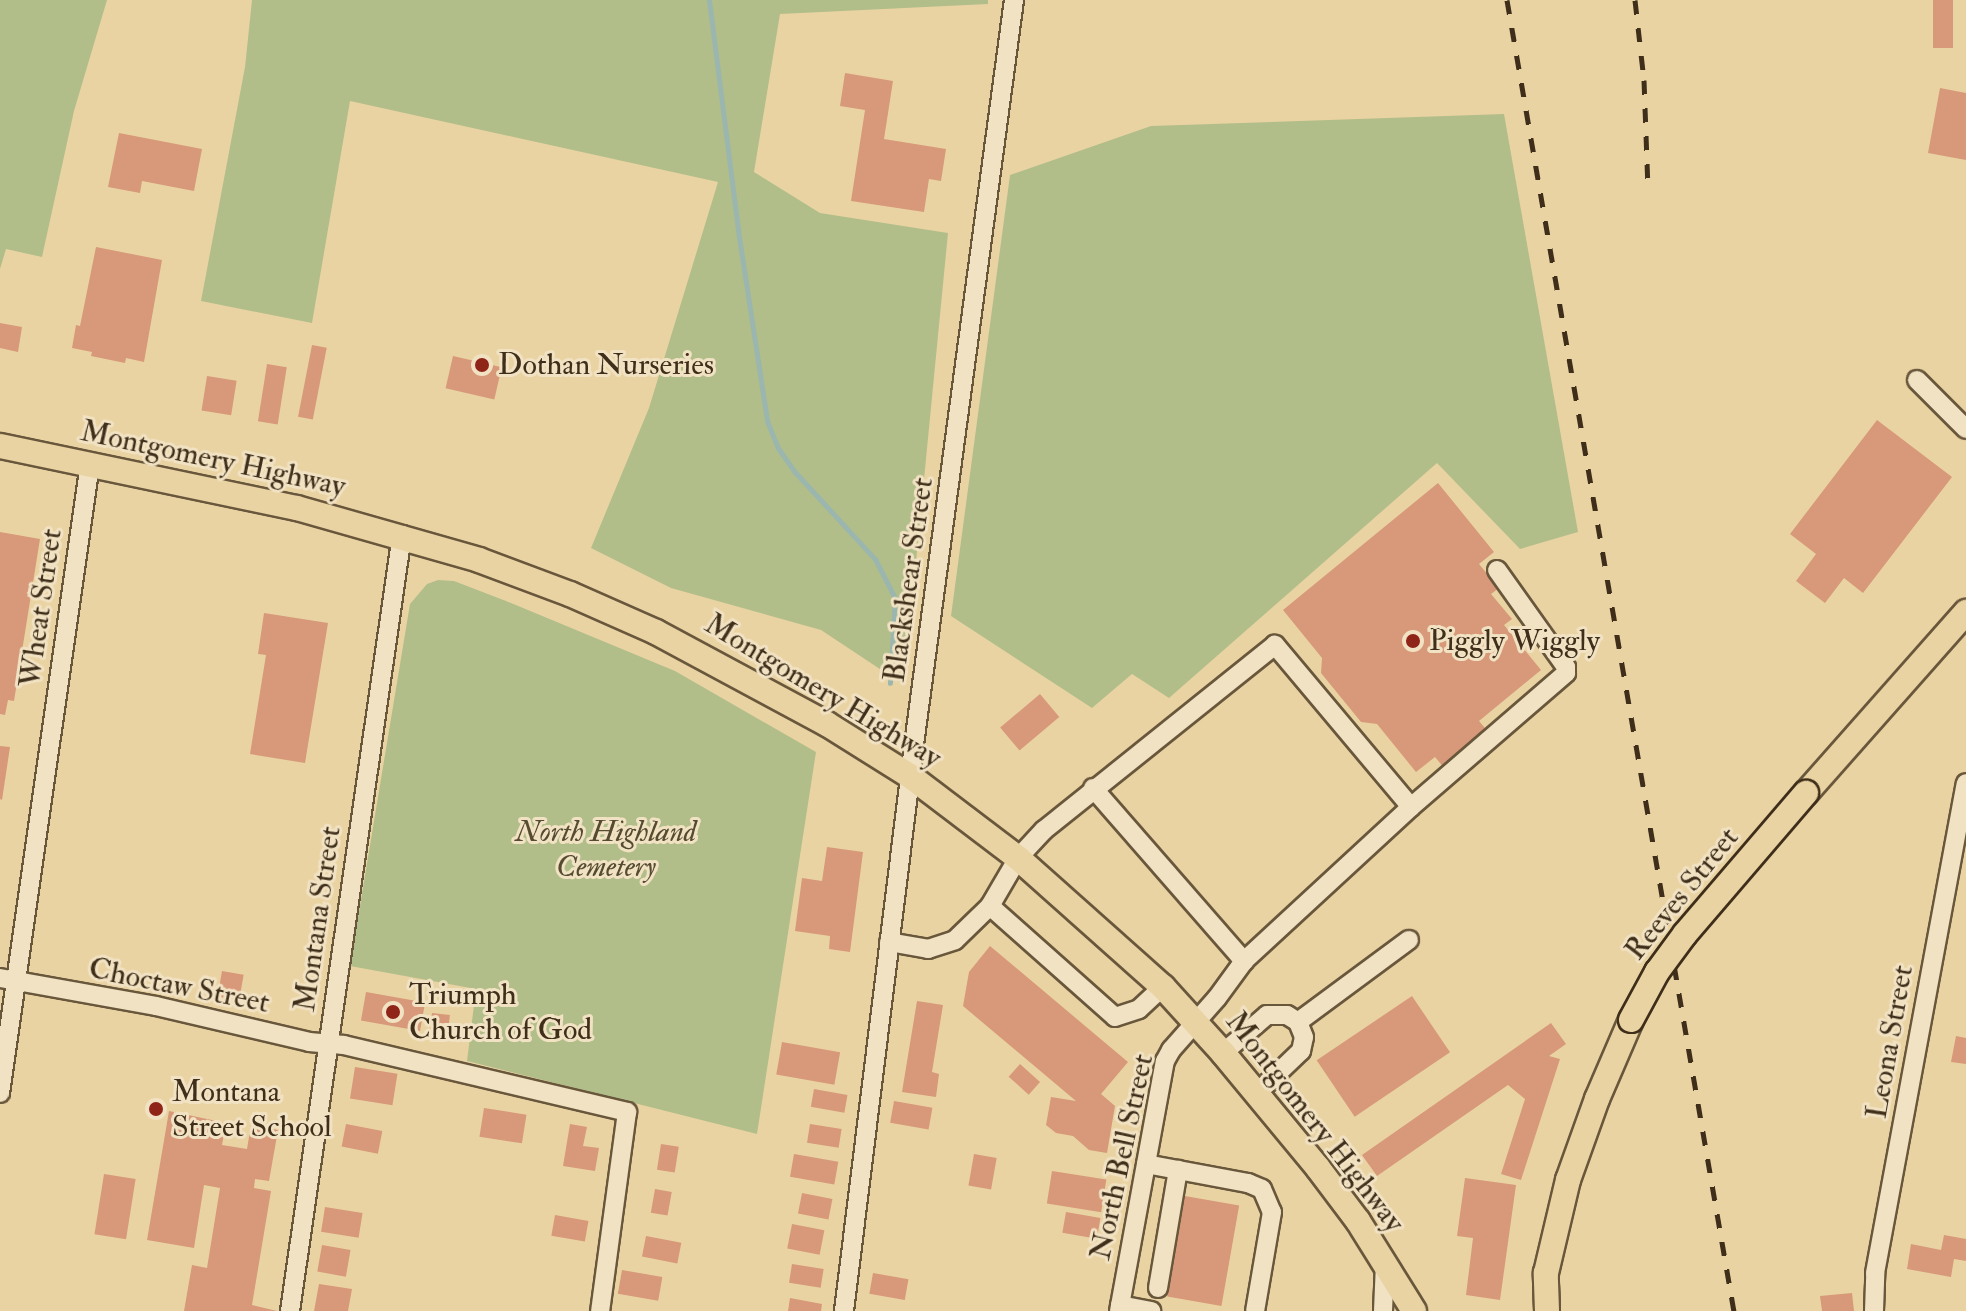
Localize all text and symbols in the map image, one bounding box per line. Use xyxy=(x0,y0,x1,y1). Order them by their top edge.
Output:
place label: Dothan Nurseries xyxy=(498,347,714,383)
marker: Dothan Nurseries xyxy=(473,356,491,374)
street label: Montgomery Highway xyxy=(77,413,349,505)
street label: Blackshear Street xyxy=(877,475,941,685)
street label: Wheat Street xyxy=(12,526,70,690)
street label: Montgomery Highway xyxy=(698,606,948,776)
place label: Piggly Wiggly xyxy=(1429,623,1600,659)
marker: Piggly Wiggly xyxy=(1404,632,1422,650)
park label: North Highland Cemetery xyxy=(516,814,696,884)
street label: Reeves Street xyxy=(1618,820,1746,968)
street label: Montana Street xyxy=(287,824,349,1014)
street label: Choctaw Street xyxy=(86,951,272,1021)
street label: Leona Street xyxy=(1859,962,1921,1122)
place label: Triumph Church of God xyxy=(409,977,592,1048)
marker: Triumph Church of God xyxy=(384,1003,402,1021)
street label: Montgomery Highway xyxy=(1218,1005,1412,1239)
street label: North Bell Street xyxy=(1083,1051,1161,1263)
place label: Montana Street School xyxy=(172,1074,332,1144)
marker: Montana Street School xyxy=(147,1100,165,1118)

